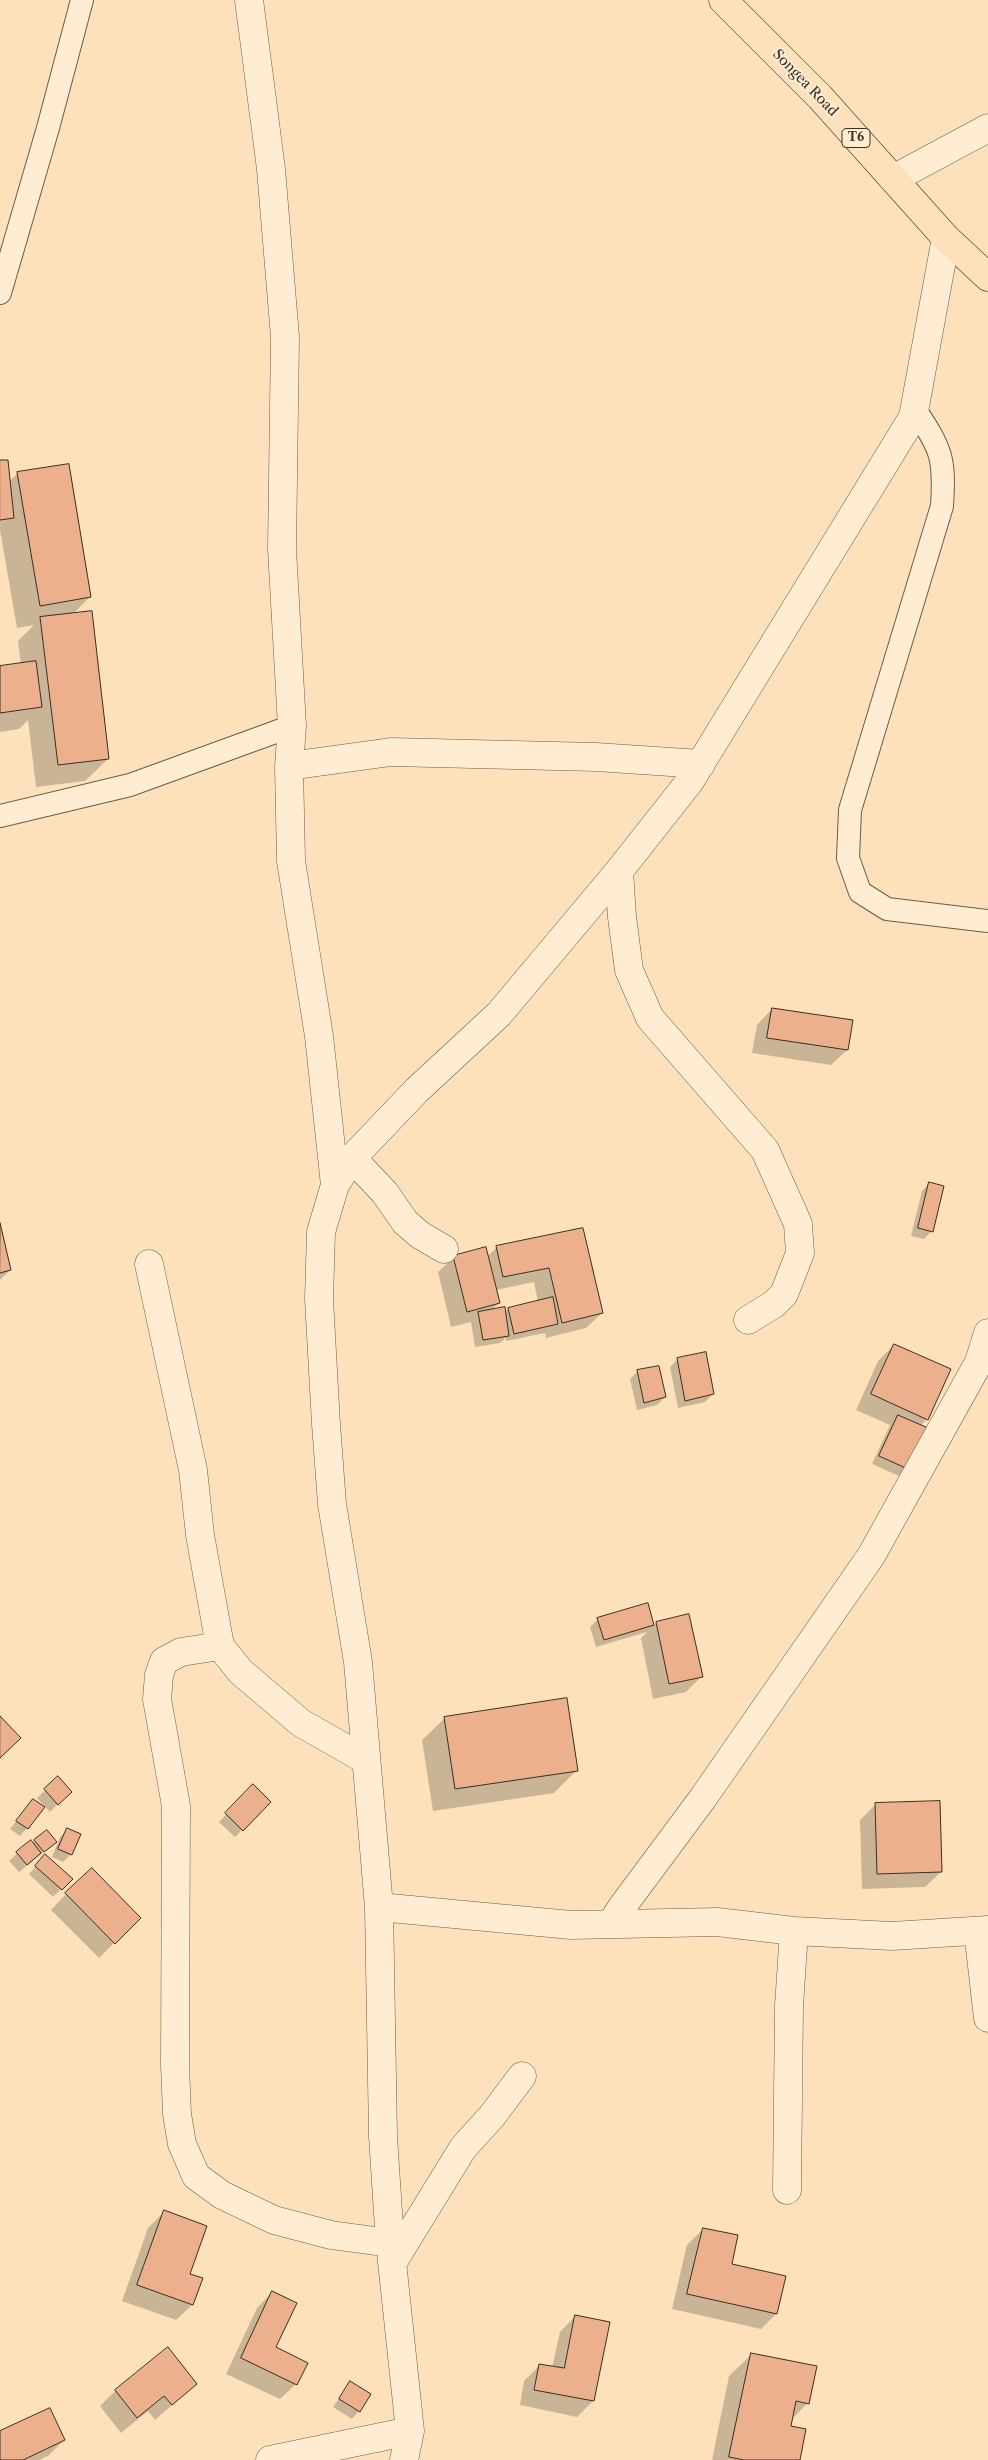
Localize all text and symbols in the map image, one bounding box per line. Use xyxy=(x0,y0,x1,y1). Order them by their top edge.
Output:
street label: Songea Road xyxy=(769,46,841,120)
road number: T6 xyxy=(842,128,870,148)

